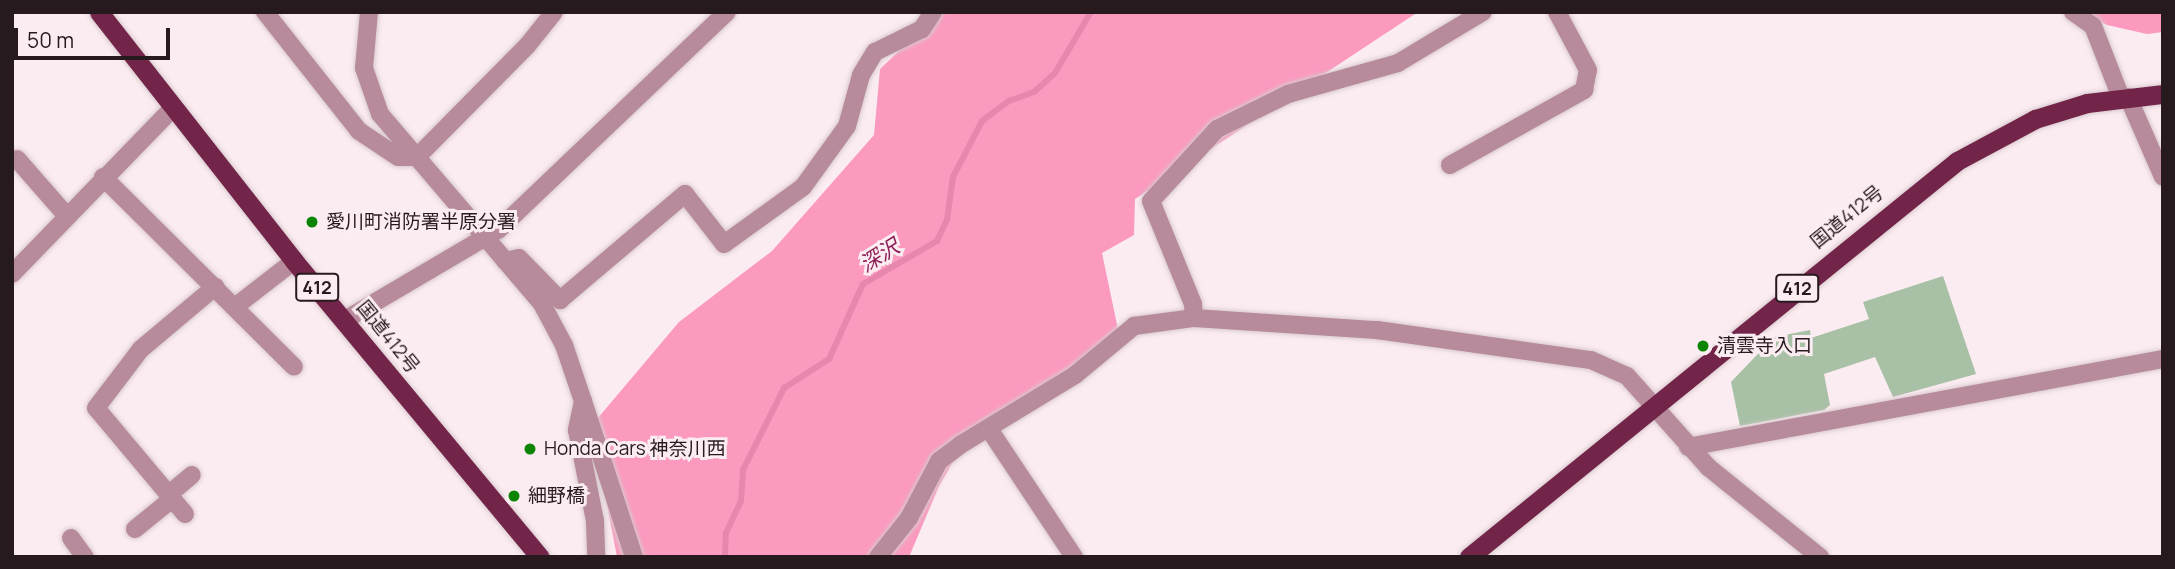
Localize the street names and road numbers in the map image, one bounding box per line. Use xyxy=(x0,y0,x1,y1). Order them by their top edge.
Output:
street label: 国道412号 xyxy=(1806,181,1888,253)
road number: 412 xyxy=(294,272,340,302)
road number: 412 xyxy=(1774,274,1820,302)
street label: 国道412号 xyxy=(352,296,424,378)

